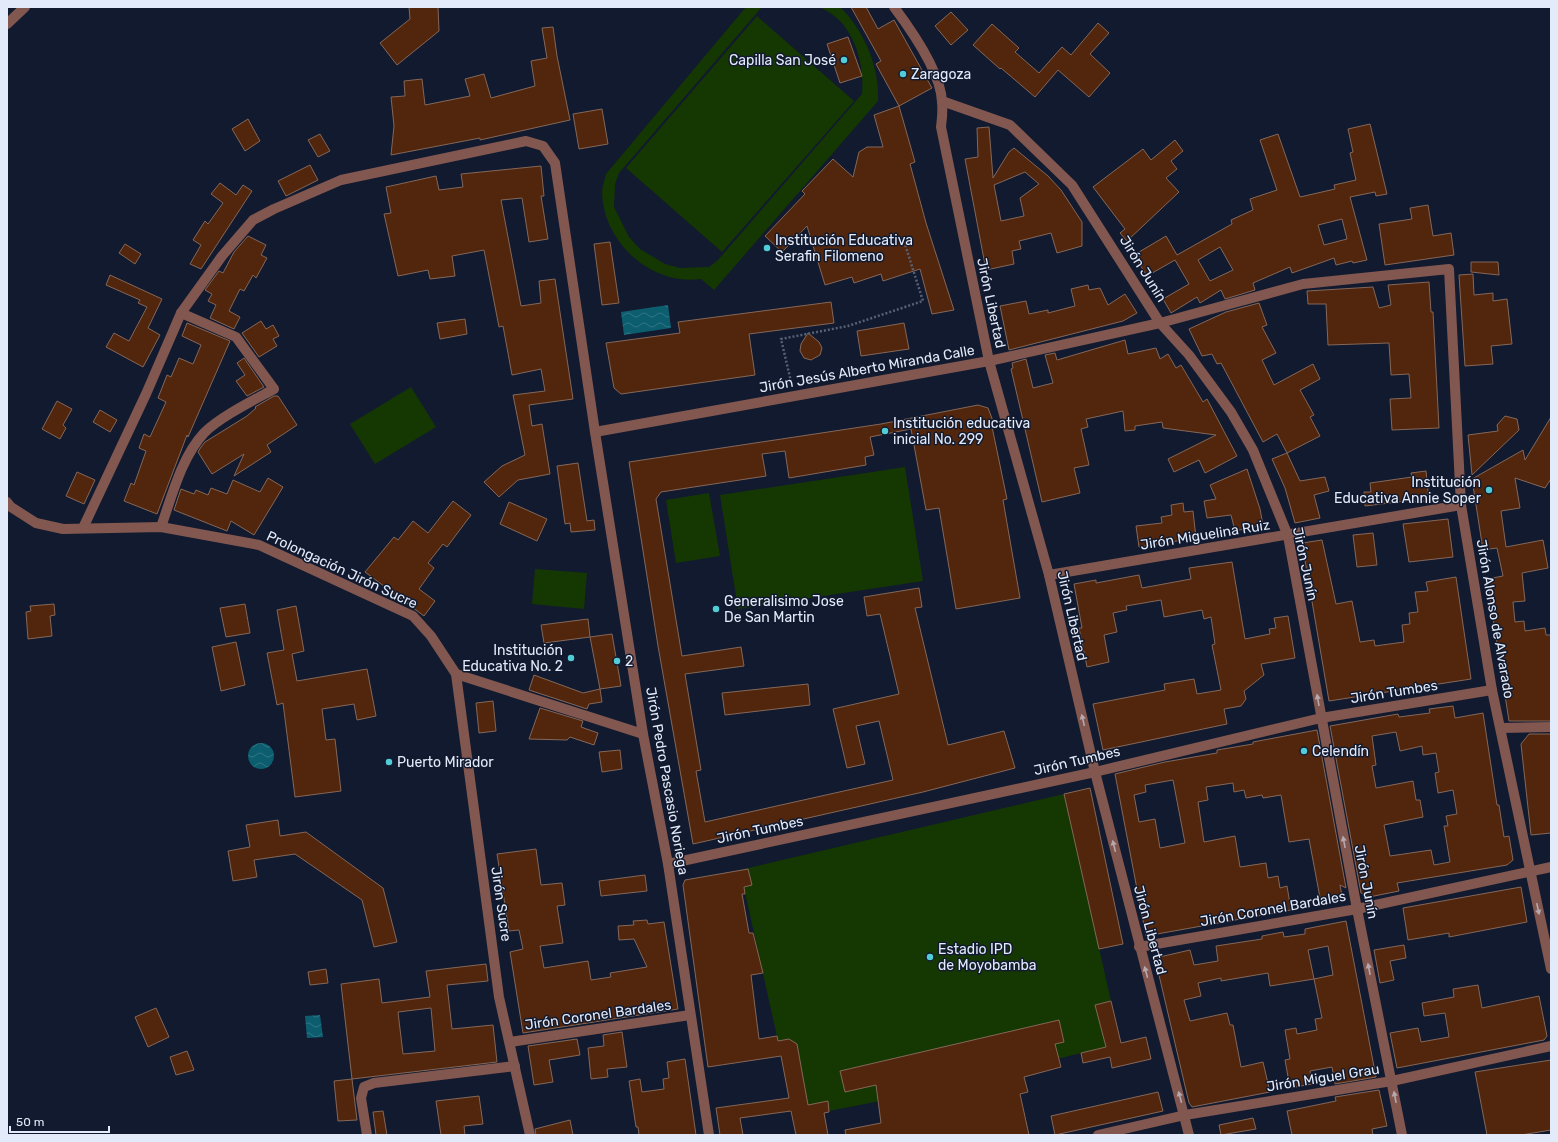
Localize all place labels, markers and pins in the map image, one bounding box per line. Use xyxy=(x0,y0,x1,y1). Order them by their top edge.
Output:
place label: Capilla San José xyxy=(729,52,836,69)
marker: Capilla San José xyxy=(839,55,849,65)
place label: Zaragoza xyxy=(911,66,971,83)
marker: Zaragoza xyxy=(898,69,908,79)
place label: Institución Educativa Serafin Filomeno xyxy=(775,232,913,265)
marker: Institución Educativa Serafin Filomeno xyxy=(762,243,772,253)
place label: Institución educativa inicial No. 299 xyxy=(893,415,1030,448)
marker: Institución educativa inicial No. 299 xyxy=(880,426,890,436)
place label: Institución Educativa Annie Soper xyxy=(1334,474,1482,507)
marker: Institución Educativa Annie Soper xyxy=(1484,485,1494,495)
place label: Generalisimo Jose De San Martin xyxy=(724,593,844,626)
marker: Generalisimo Jose De San Martin xyxy=(711,604,721,614)
place label: Institución Educativa No. 2 xyxy=(462,642,563,675)
marker: Institución Educativa No. 2 xyxy=(566,653,576,663)
place label: 2 xyxy=(625,653,633,670)
marker: 2 xyxy=(612,656,622,666)
place label: Celendín xyxy=(1312,743,1369,760)
marker: Celendín xyxy=(1299,746,1309,756)
place label: Puerto Mirador xyxy=(397,754,494,771)
marker: Puerto Mirador xyxy=(384,757,394,767)
place label: Estadio IPD de Moyobamba xyxy=(938,941,1037,974)
marker: Estadio IPD de Moyobamba xyxy=(925,952,935,962)

